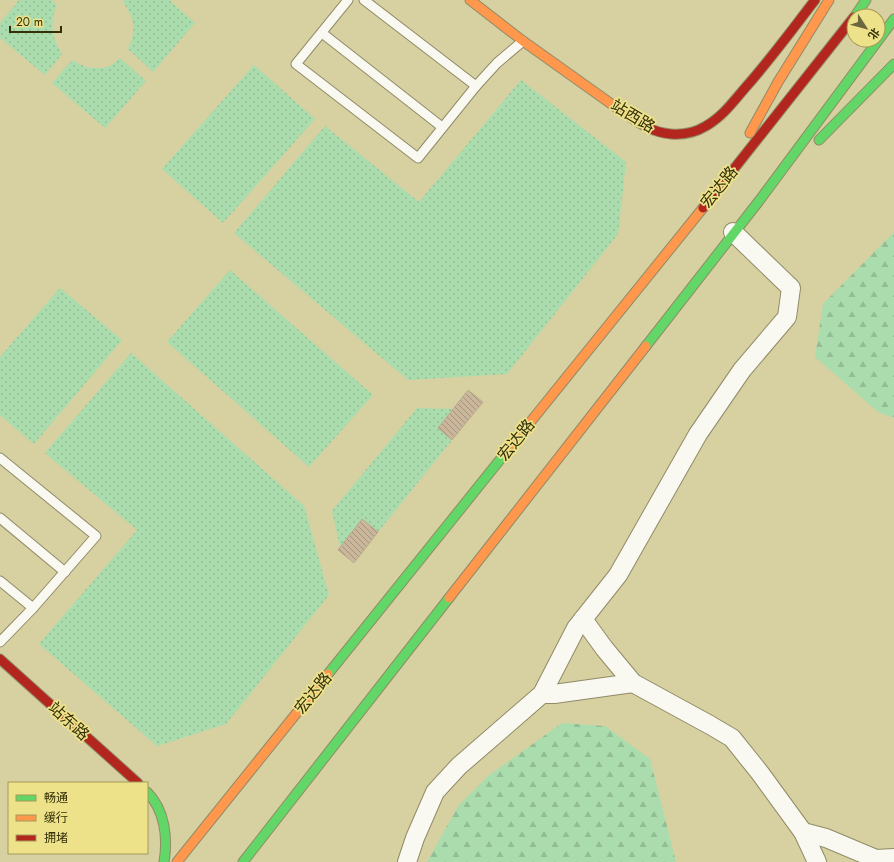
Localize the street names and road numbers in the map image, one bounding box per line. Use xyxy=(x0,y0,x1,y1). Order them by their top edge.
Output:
street label: 站西路 xyxy=(606,94,660,138)
street label: 宏达路 xyxy=(695,161,743,213)
street label: 宏达路 xyxy=(492,414,540,466)
street label: 宏达路 xyxy=(289,667,337,719)
street label: 站东路 xyxy=(43,696,95,746)

